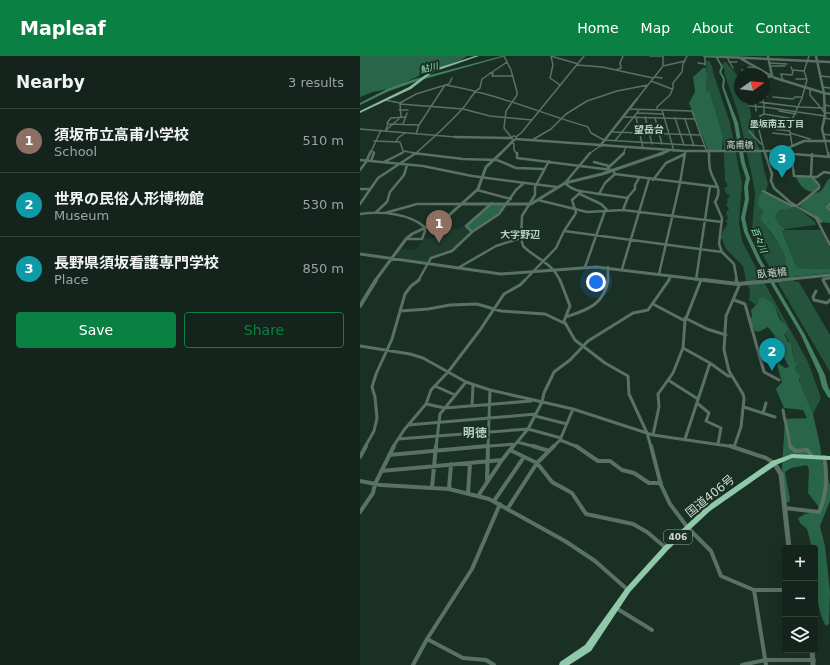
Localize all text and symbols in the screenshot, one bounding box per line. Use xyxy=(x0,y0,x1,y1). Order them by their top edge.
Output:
text: Mapleaf xyxy=(20,17,106,39)
text: Home xyxy=(577,20,619,36)
text: Map xyxy=(641,20,670,36)
text: About xyxy=(692,20,734,36)
text: Contact xyxy=(756,20,810,36)
water label: 鮎川 xyxy=(419,61,440,75)
north arrow xyxy=(734,68,770,104)
text: Nearby xyxy=(16,72,85,92)
text: 3 results xyxy=(288,75,344,90)
district label: 墨坂南五丁目 xyxy=(750,119,804,129)
district label: 望岳台 xyxy=(634,124,664,135)
text: 須坂市立高甫小学校 xyxy=(54,126,189,144)
text: 1 xyxy=(24,133,34,148)
text: 510 m xyxy=(302,133,344,148)
street label: 高甫橋 xyxy=(726,139,754,150)
text: School xyxy=(54,144,97,159)
pin: 3 xyxy=(769,145,795,178)
text: 世界の民俗人形博物館 xyxy=(54,190,204,208)
text: 2 xyxy=(24,197,34,212)
text: 530 m xyxy=(302,197,344,212)
text: Museum xyxy=(54,208,109,223)
pin: 1 xyxy=(426,210,452,243)
water label: 百々川 xyxy=(749,226,769,255)
district label: 大字野辺 xyxy=(500,229,541,240)
text: 長野県須坂看護専門学校 xyxy=(54,254,219,272)
text: 3 xyxy=(24,261,34,276)
text: 850 m xyxy=(302,261,344,276)
street label: 臥竜橋 xyxy=(757,266,787,280)
text: Place xyxy=(54,272,89,287)
your location xyxy=(586,272,606,292)
button: Save xyxy=(16,312,176,348)
button: Share xyxy=(184,312,344,348)
pin: 2 xyxy=(759,338,785,371)
district label: 明徳 xyxy=(463,426,487,440)
street label: 国道406号 xyxy=(683,472,737,520)
road number: 406 xyxy=(664,530,692,544)
map controls xyxy=(782,545,818,653)
button: + xyxy=(782,545,818,581)
button: − xyxy=(782,581,818,617)
button: layers xyxy=(782,617,818,653)

